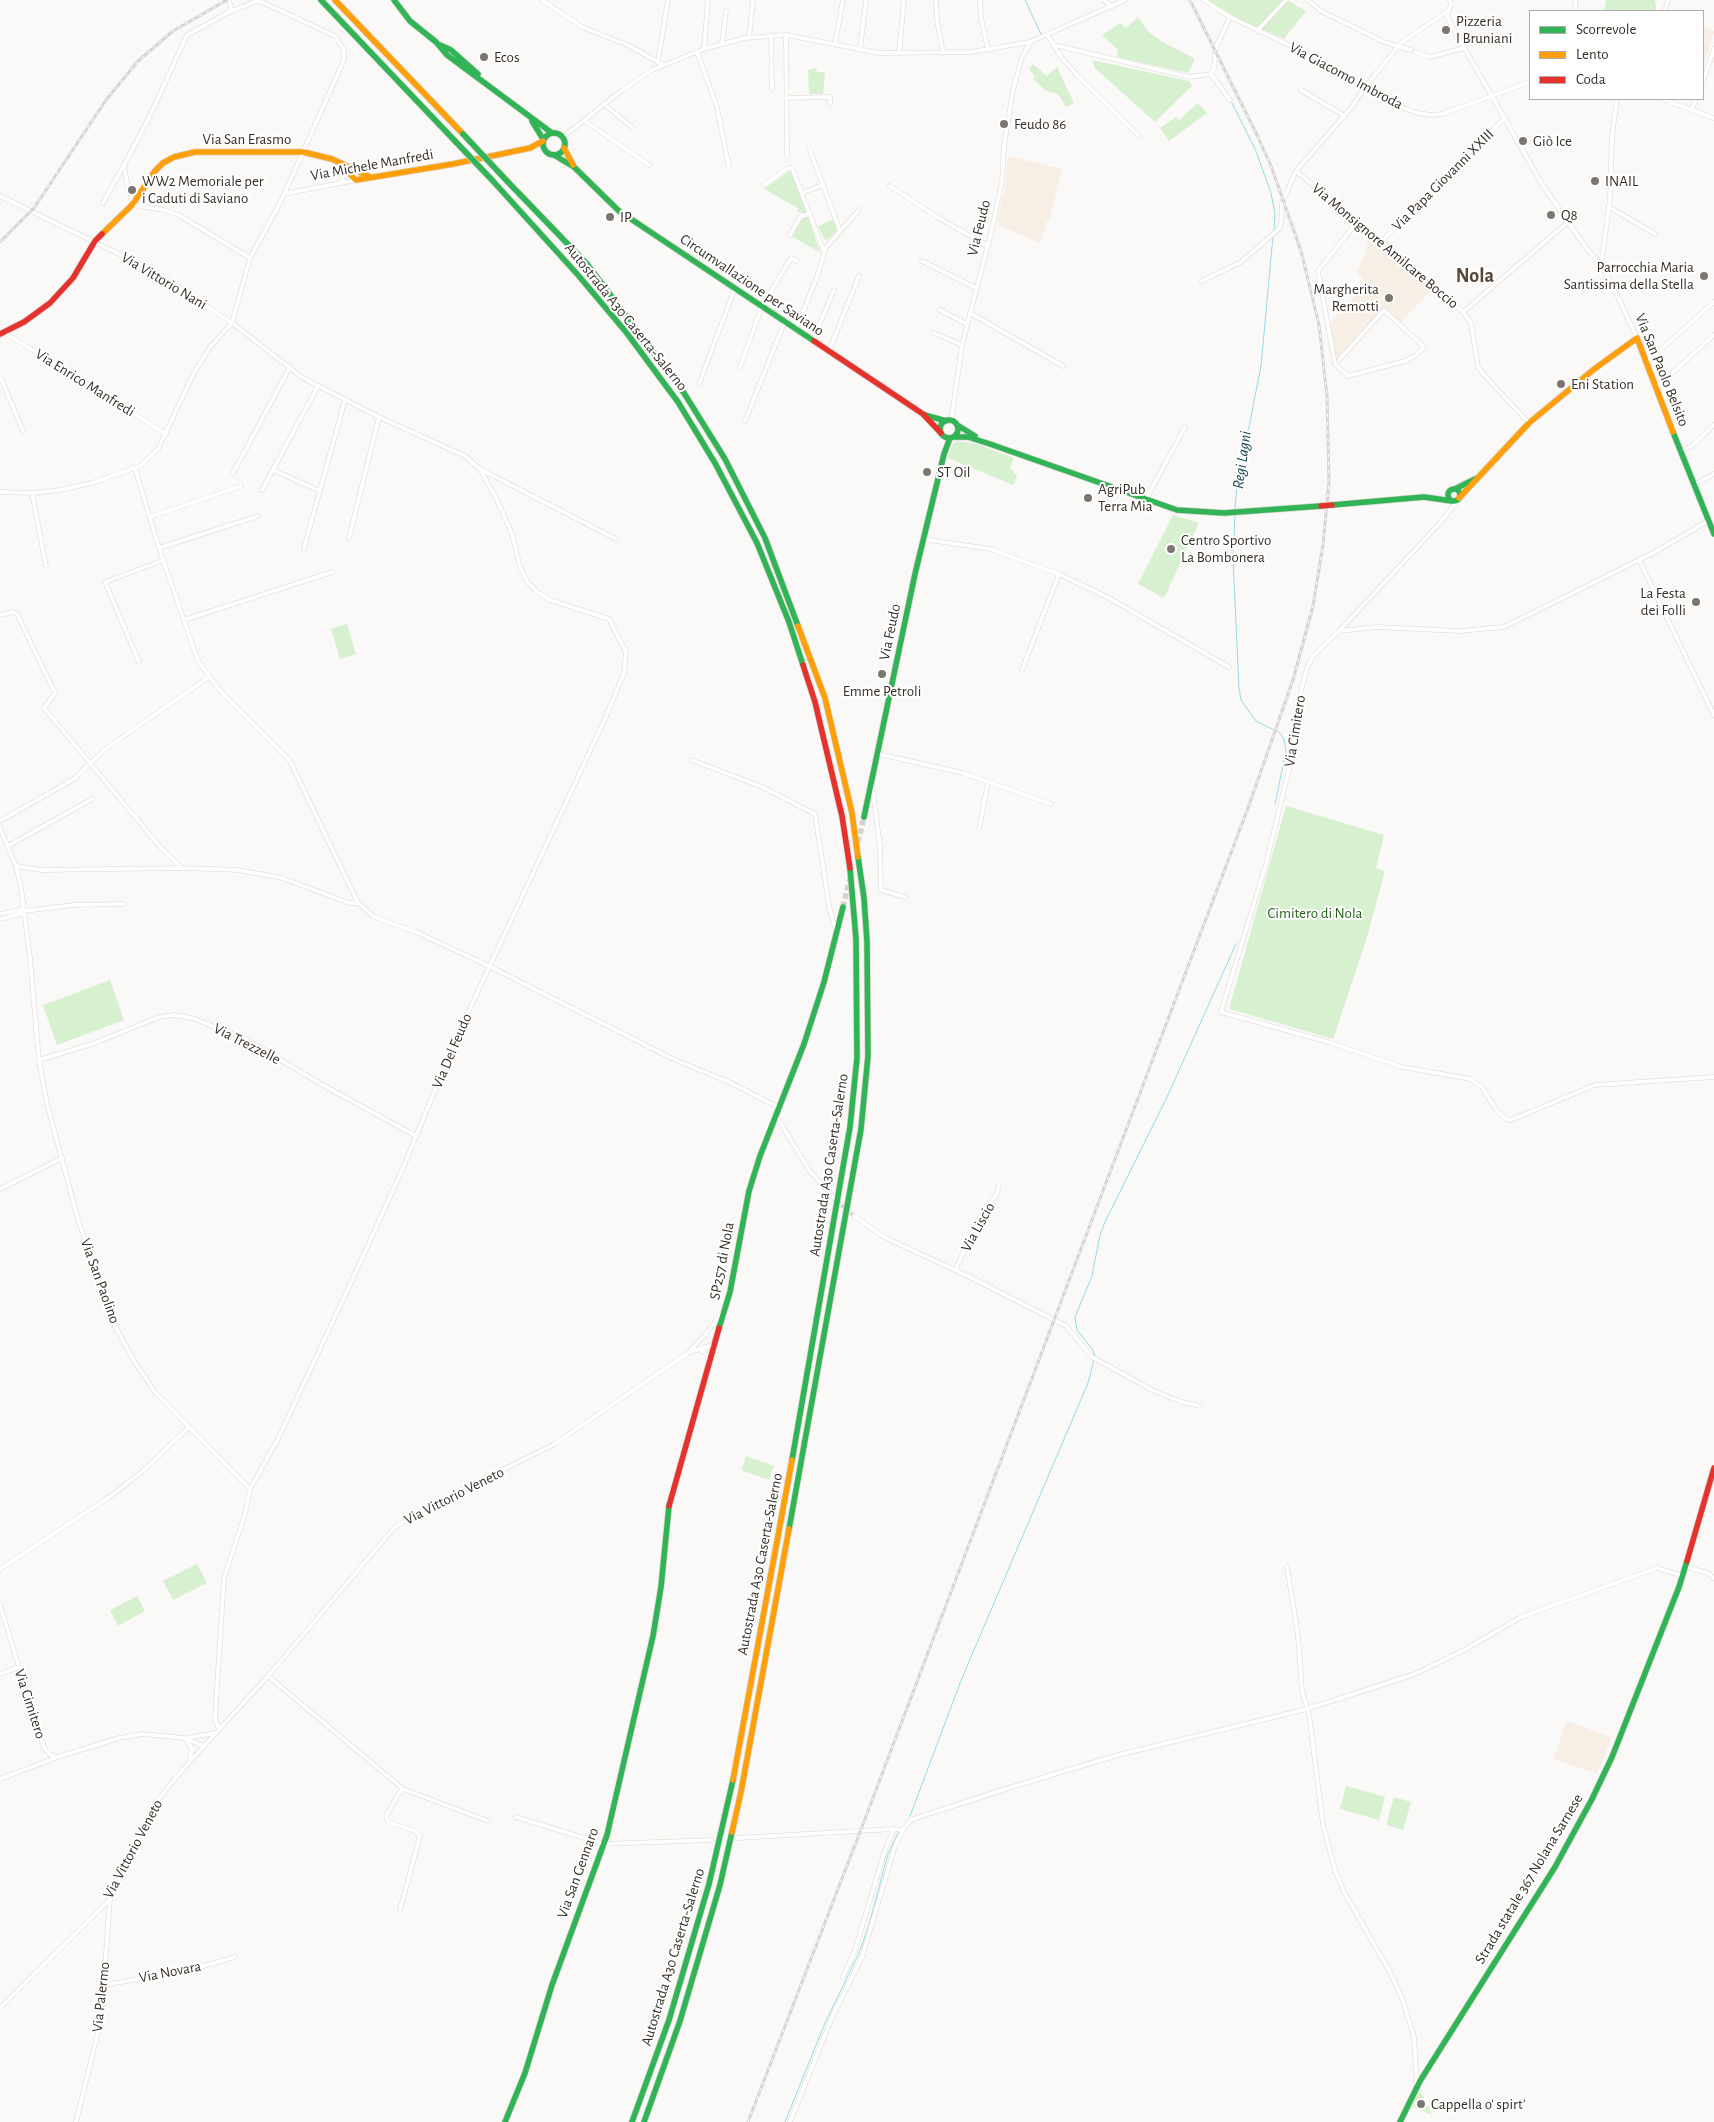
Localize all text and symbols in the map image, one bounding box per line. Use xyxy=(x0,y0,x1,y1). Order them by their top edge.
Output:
legend xyxy=(1529,10,1704,100)
place label: Pizzeria I Bruniani xyxy=(1456,12,1512,47)
text: Scorrevole xyxy=(1576,22,1636,37)
marker: Pizzeria I Bruniani xyxy=(1440,24,1452,36)
street label: Via Giacomo Imbroda xyxy=(1286,38,1406,114)
text: Lento xyxy=(1576,47,1609,62)
place label: Ecos xyxy=(494,48,520,66)
marker: Ecos xyxy=(478,51,490,63)
text: Coda xyxy=(1576,72,1606,87)
place label: Feudo 86 xyxy=(1014,115,1066,133)
marker: Feudo 86 xyxy=(998,118,1010,130)
street label: Via Papa Giovanni XXIII xyxy=(1388,125,1498,235)
street label: Via San Erasmo xyxy=(203,130,291,148)
place label: Giò Ice xyxy=(1533,132,1572,150)
marker: Giò Ice xyxy=(1517,135,1529,147)
street label: Via Michele Manfredi xyxy=(309,145,435,185)
place label: WW2 Memoriale per i Caduti di Saviano xyxy=(142,172,264,207)
place label: INAIL xyxy=(1605,172,1638,190)
marker: INAIL xyxy=(1589,175,1601,187)
street label: Via Monsignore Amilcare Boccio xyxy=(1308,179,1462,313)
marker: WW2 Memoriale per i Caduti di Saviano xyxy=(126,184,138,196)
street label: Via Feudo xyxy=(963,198,995,258)
place label: Q8 xyxy=(1561,206,1578,224)
place label: IP xyxy=(620,208,632,226)
marker: Q8 xyxy=(1545,209,1557,221)
marker: IP xyxy=(604,211,616,223)
street label: Circumvallazione per Saviano xyxy=(676,230,828,340)
street label: Autostrada A30 Caserta-Salerno xyxy=(561,239,691,395)
street label: Via Vittorio Nani xyxy=(118,248,210,314)
place label: Parrocchia Maria Santissima della Stella xyxy=(1564,258,1694,293)
district label: Nola xyxy=(1456,264,1494,288)
marker: Parrocchia Maria Santissima della Stella xyxy=(1698,270,1710,282)
place label: Margherita Remotti xyxy=(1313,280,1379,315)
marker: Margherita Remotti xyxy=(1383,292,1395,304)
street label: Via San Paolo Belsito xyxy=(1631,311,1693,429)
street label: Via Enrico Manfredi xyxy=(32,345,138,421)
place label: Eni Station xyxy=(1571,375,1634,393)
marker: Eni Station xyxy=(1555,378,1567,390)
water label: Regi Lagni xyxy=(1228,430,1256,490)
place label: ST Oil xyxy=(937,463,971,481)
marker: ST Oil xyxy=(921,466,933,478)
place label: AgriPub Terra Mia xyxy=(1098,480,1153,515)
marker: AgriPub Terra Mia xyxy=(1082,492,1094,504)
place label: Centro Sportivo La Bombonera xyxy=(1181,531,1271,566)
marker: Centro Sportivo La Bombonera xyxy=(1165,543,1177,555)
place label: La Festa dei Folli xyxy=(1640,584,1686,619)
marker: La Festa dei Folli xyxy=(1690,596,1702,608)
street label: Via Feudo xyxy=(875,602,905,662)
marker: Emme Petroli xyxy=(876,668,888,680)
place label: Emme Petroli xyxy=(843,682,921,700)
street label: Via Cimitero xyxy=(1280,694,1310,768)
park label: Cimitero di Nola xyxy=(1267,904,1363,922)
street label: Via Del Feudo xyxy=(428,1011,476,1091)
street label: Via Trezzelle xyxy=(210,1019,284,1069)
street label: Autostrada A30 Caserta-Salerno xyxy=(806,1072,852,1258)
street label: Via Liscio xyxy=(957,1199,999,1255)
street label: SP257 di Nola xyxy=(706,1221,738,1301)
street label: Via San Paolino xyxy=(76,1236,124,1326)
street label: Via Vittorio Veneto xyxy=(401,1463,507,1529)
street label: Autostrada A30 Caserta-Salerno xyxy=(734,1471,786,1657)
street label: Via Cimitero xyxy=(10,1667,50,1741)
street label: Strada statale 367 Nolana Sarnese xyxy=(1471,1791,1587,1967)
street label: Via Vittorio Veneto xyxy=(99,1796,167,1902)
street label: Via San Gennaro xyxy=(553,1825,603,1921)
street label: Autostrada A30 Caserta-Salerno xyxy=(637,1866,709,2048)
street label: Via Novara xyxy=(137,1957,203,1987)
street label: Via Palermo xyxy=(88,1961,114,2033)
place label: Cappella o' spirt' xyxy=(1431,2095,1525,2113)
marker: Cappella o' spirt' xyxy=(1415,2098,1427,2110)

